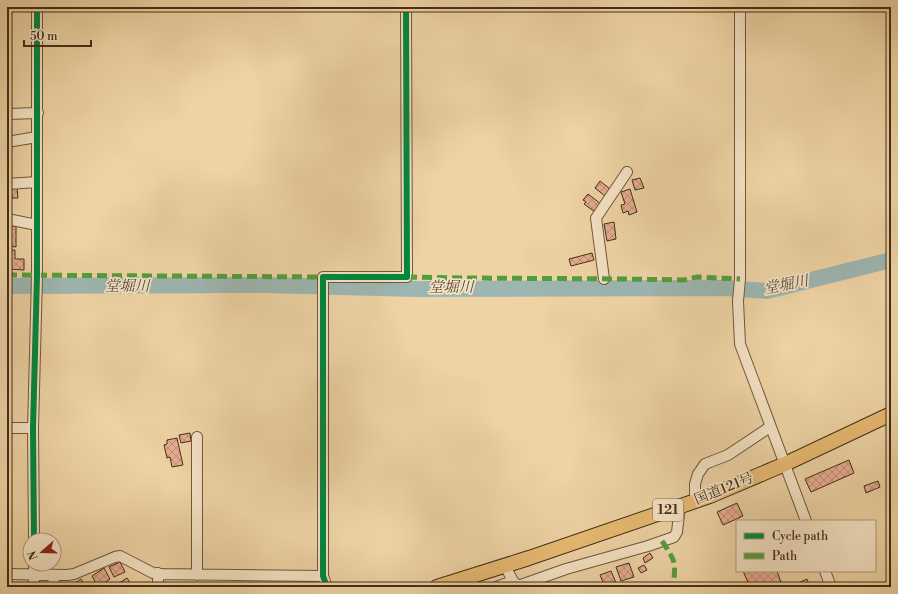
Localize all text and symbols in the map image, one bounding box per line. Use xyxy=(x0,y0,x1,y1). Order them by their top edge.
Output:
scale bar xyxy=(24,22,91,48)
text: 50 m xyxy=(30,29,58,44)
water label: 堂堀川 xyxy=(762,271,812,299)
water label: 堂堀川 xyxy=(104,277,151,296)
water label: 堂堀川 xyxy=(428,278,475,297)
street label: 国道121号 xyxy=(692,469,756,509)
road number: 121 xyxy=(653,499,683,521)
legend xyxy=(736,520,876,572)
text: Cycle path xyxy=(772,529,828,544)
north arrow xyxy=(22,532,62,572)
text: N xyxy=(25,548,42,562)
text: Path xyxy=(772,549,797,564)

